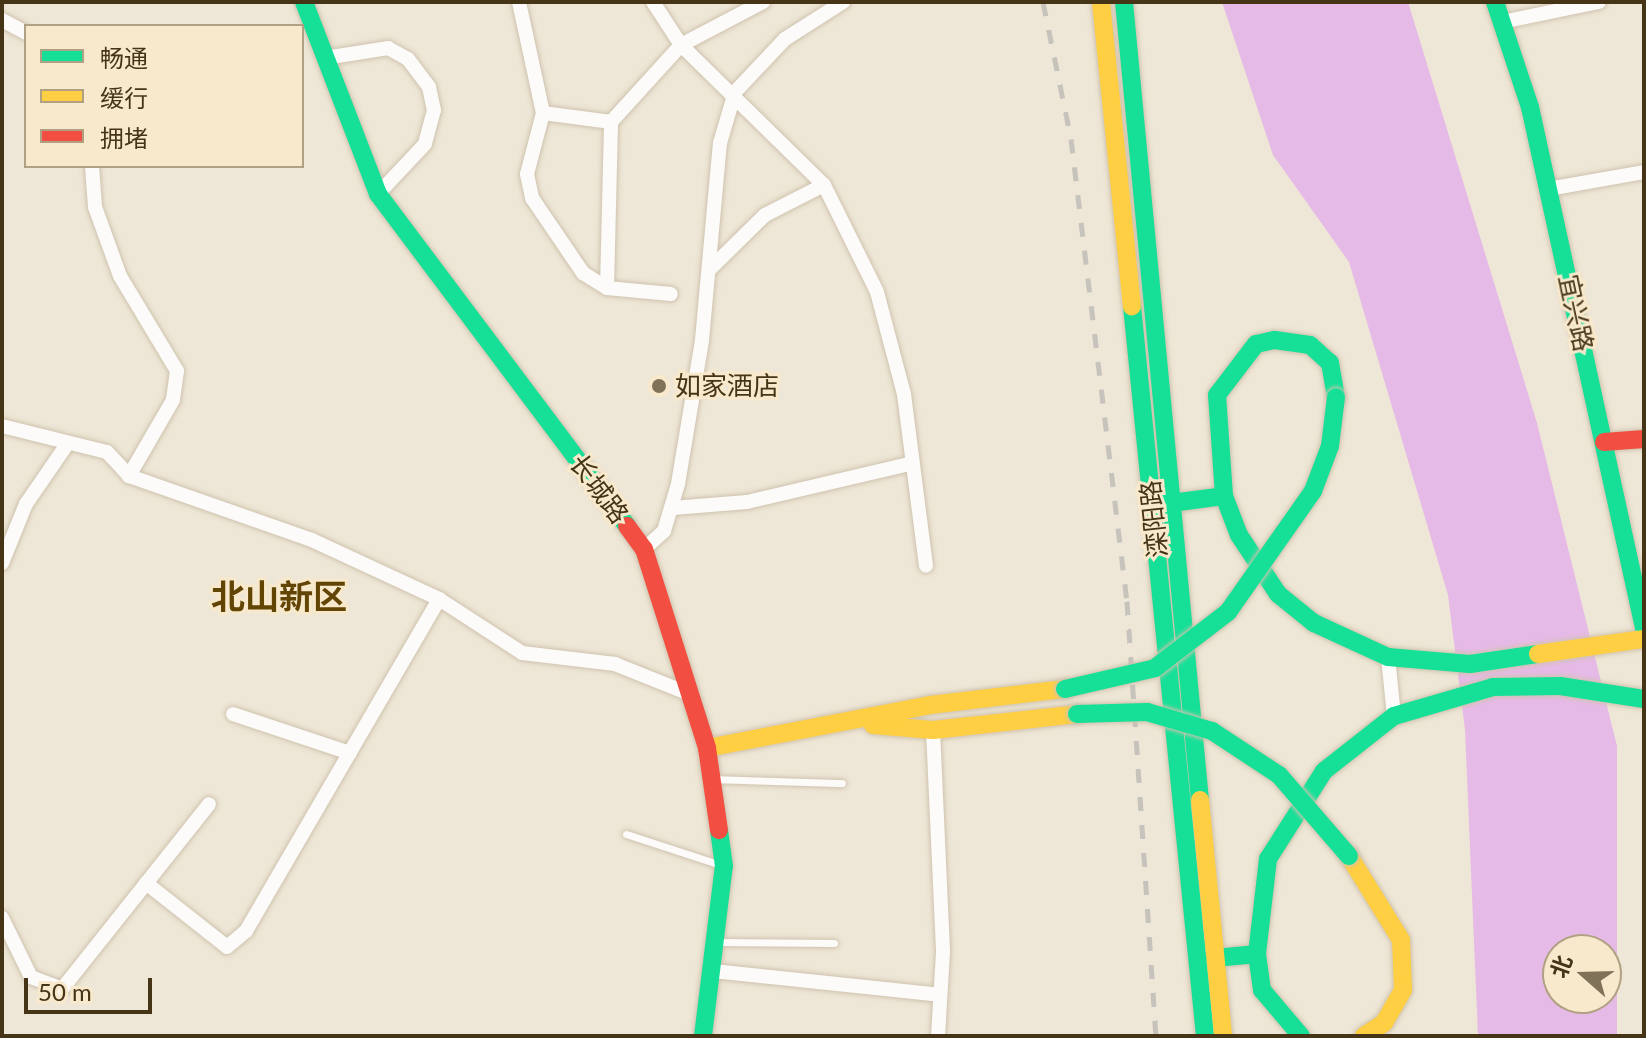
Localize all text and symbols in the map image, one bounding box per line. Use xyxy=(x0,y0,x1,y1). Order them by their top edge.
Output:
legend xyxy=(24,24,304,168)
text: 畅通 xyxy=(100,43,148,72)
text: 缓行 xyxy=(100,83,148,112)
text: 拥堵 xyxy=(100,123,148,152)
street label: 宜兴路 xyxy=(1553,272,1599,354)
place label: 如家酒店 xyxy=(675,370,779,402)
marker: 如家酒店 xyxy=(650,377,668,395)
street label: 长城路 xyxy=(563,448,635,530)
street label: 滦阳路 xyxy=(1134,479,1174,559)
district label: 北山新区 xyxy=(211,576,347,616)
north arrow xyxy=(1542,934,1622,1014)
text: 北 xyxy=(1544,951,1577,981)
scale bar xyxy=(28,962,156,1012)
text: 50 m xyxy=(38,977,92,1006)

